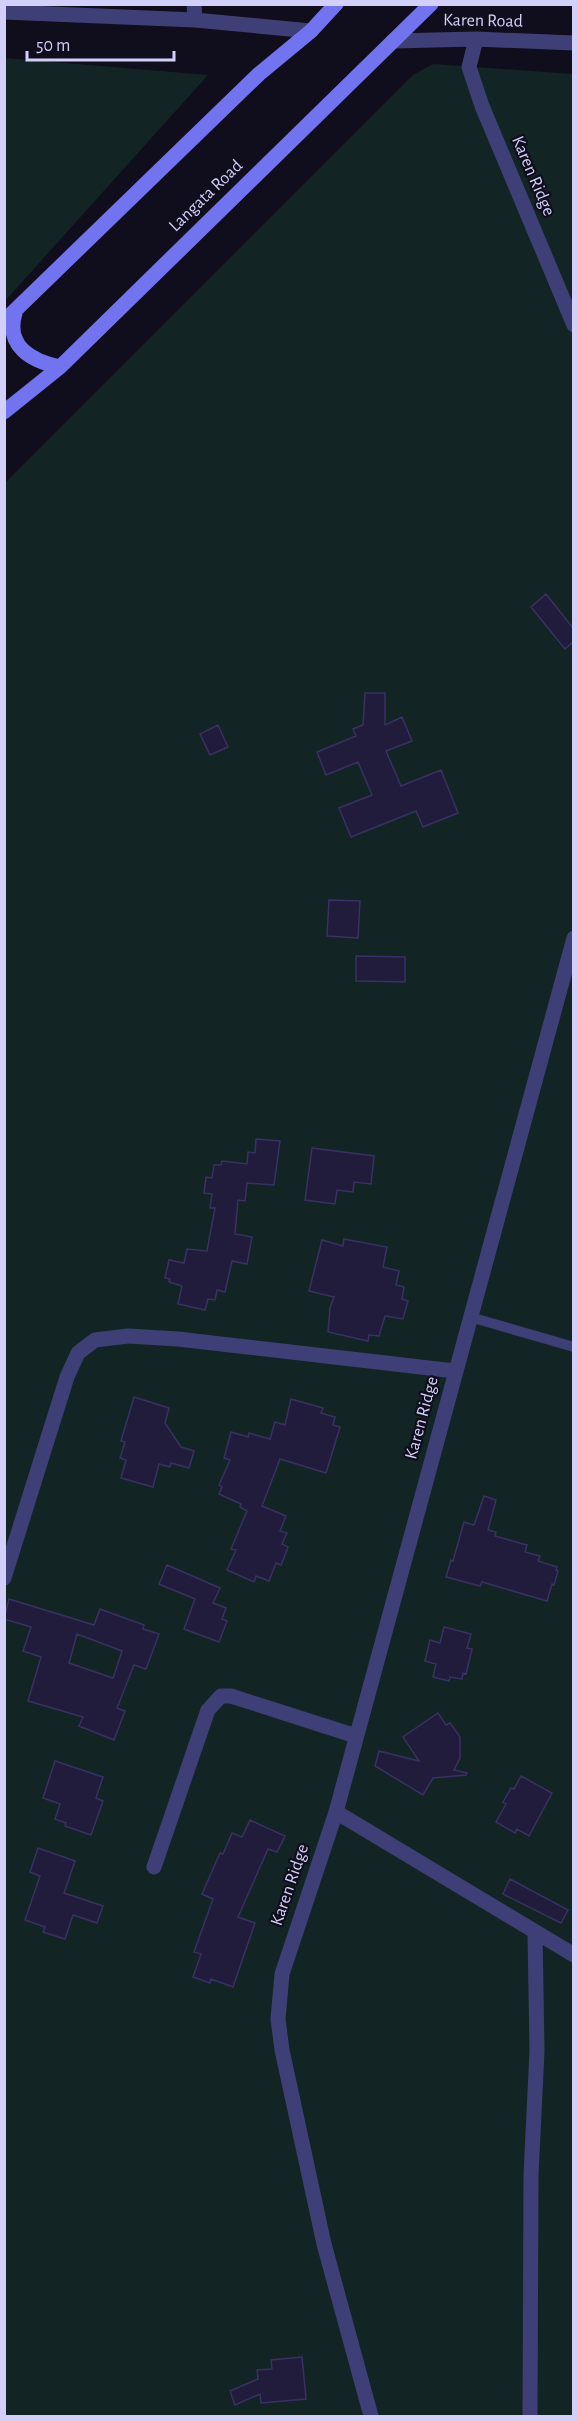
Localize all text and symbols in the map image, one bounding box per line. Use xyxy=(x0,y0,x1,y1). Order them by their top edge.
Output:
street label: Karen Road xyxy=(443,11,523,31)
scale bar xyxy=(27,24,174,62)
text: 50 m xyxy=(36,37,70,55)
street label: Karen Ridge xyxy=(508,133,558,219)
street label: Langata Road xyxy=(166,157,246,235)
street label: Karen Ridge xyxy=(402,1375,442,1461)
street label: Karen Ridge xyxy=(268,1842,312,1928)

